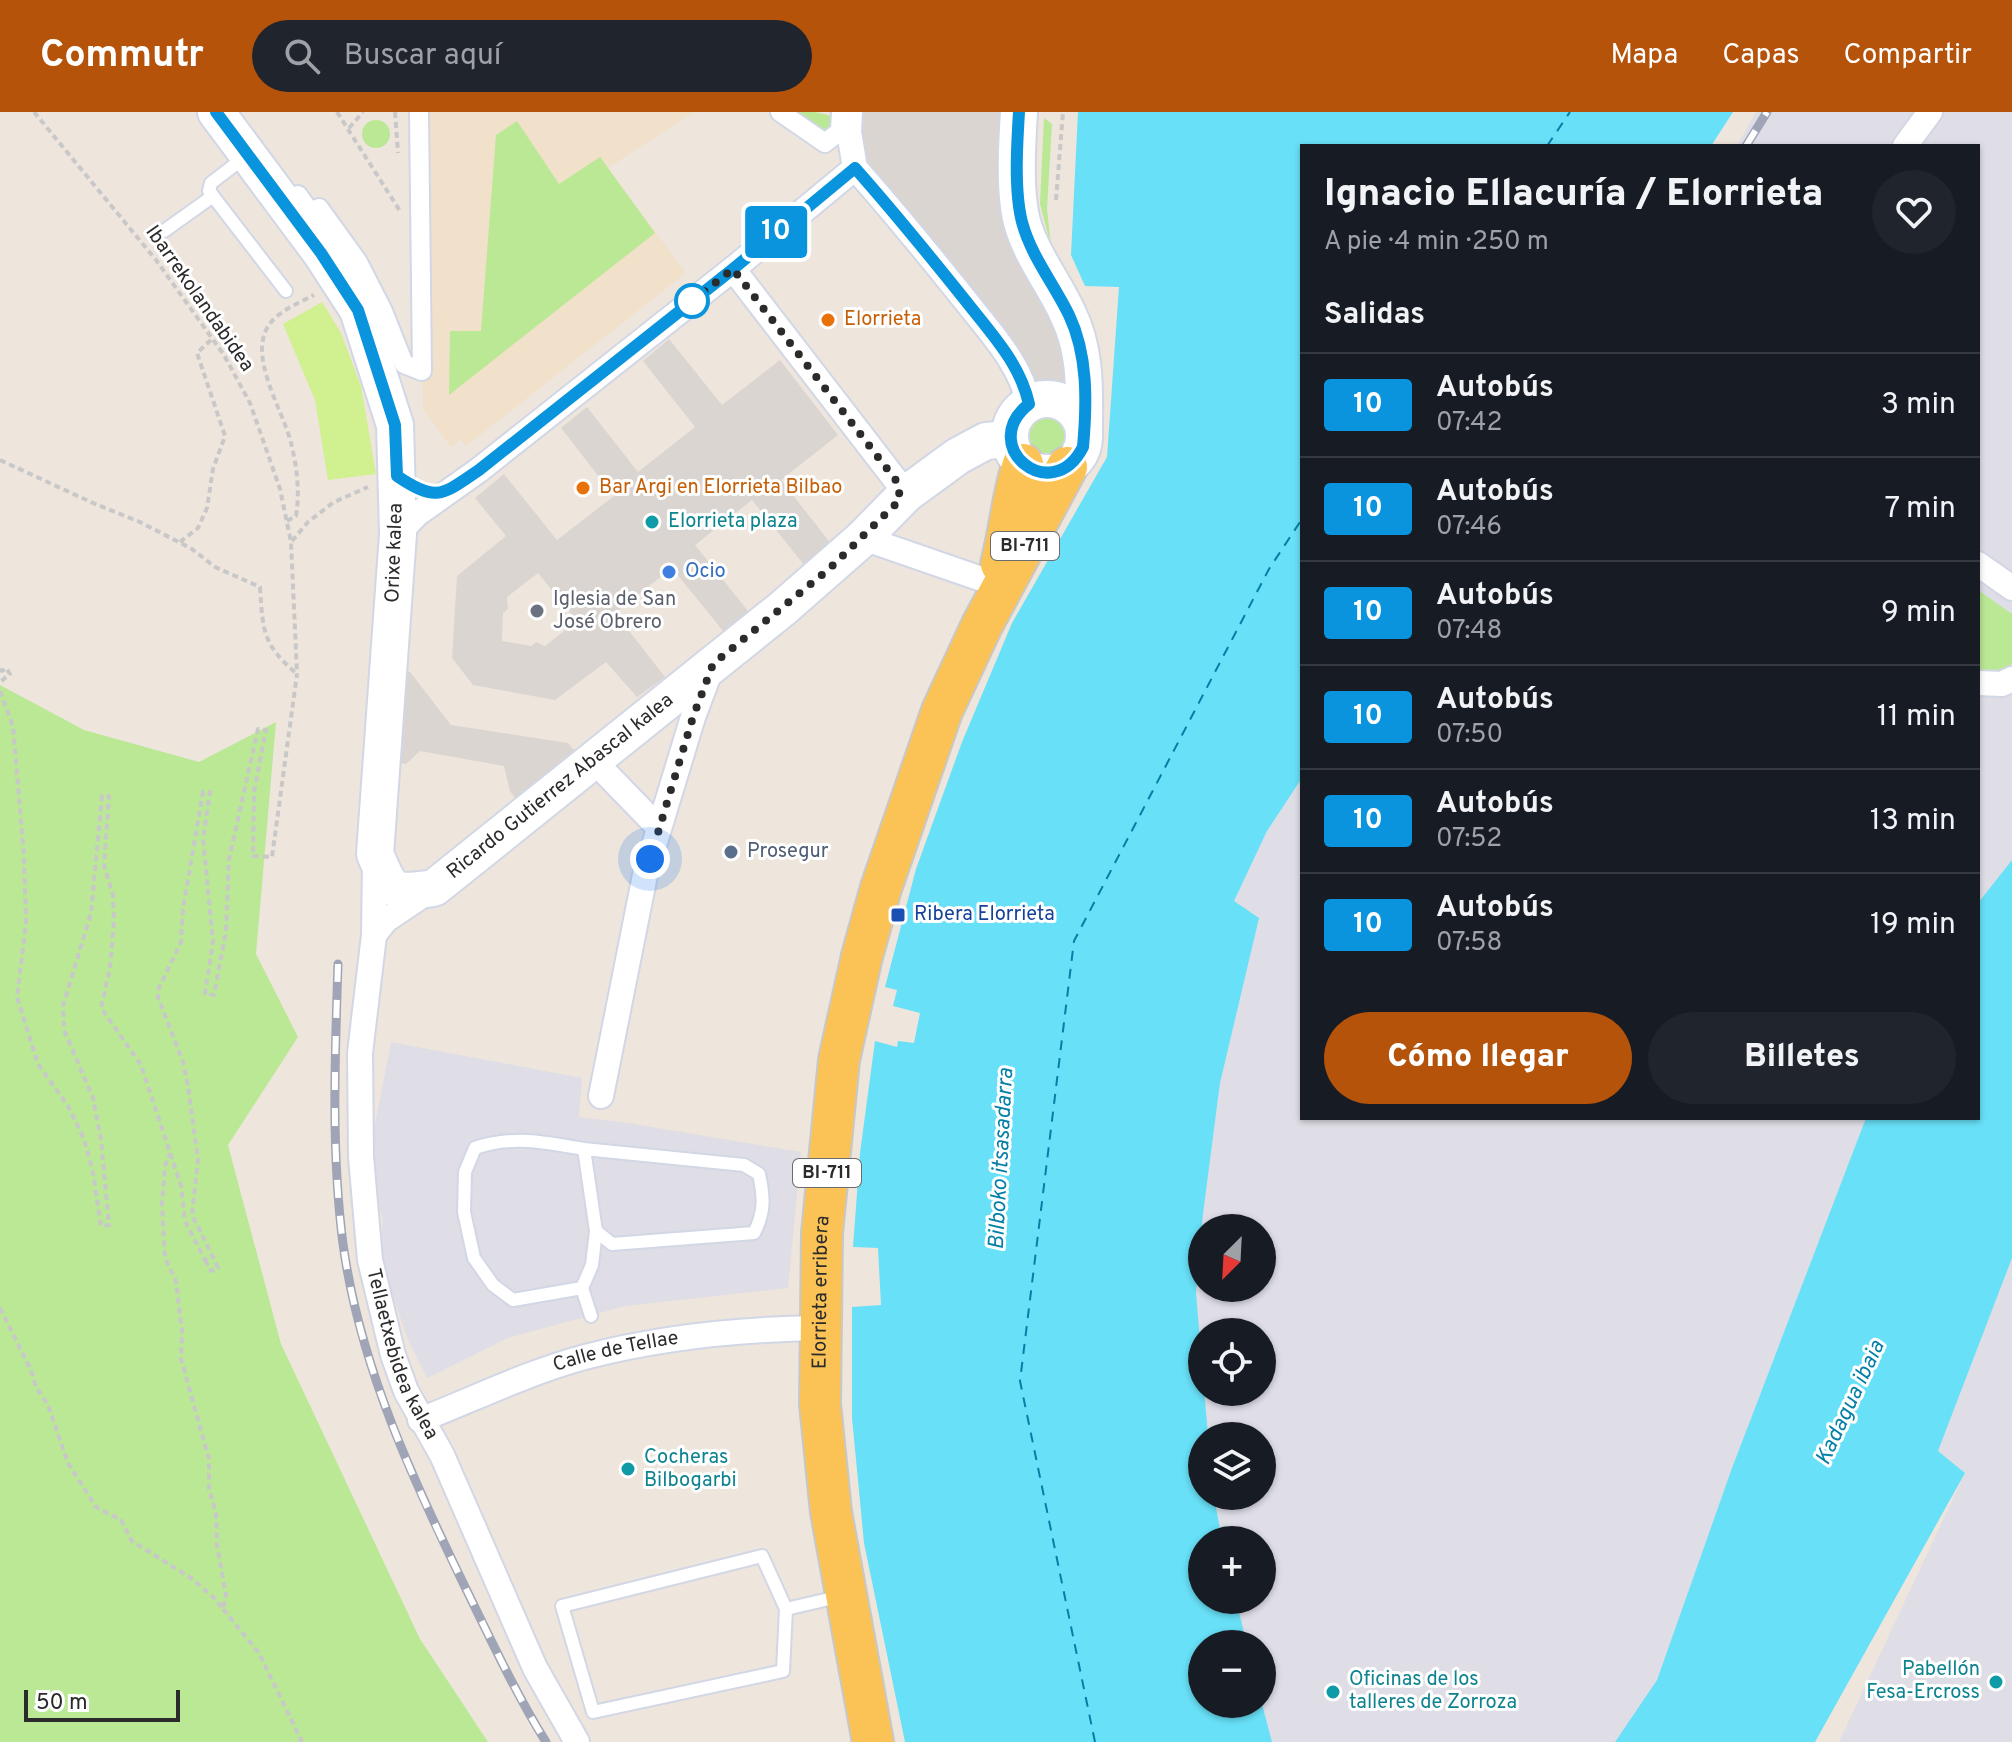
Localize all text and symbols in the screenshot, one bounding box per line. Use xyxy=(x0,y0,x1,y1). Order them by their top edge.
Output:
search box xyxy=(252,20,812,92)
text: Commutr xyxy=(40,32,204,81)
icon: search xyxy=(280,34,324,78)
text: Buscar aquí xyxy=(344,38,501,75)
text: Mapa xyxy=(1611,38,1678,74)
text: Capas xyxy=(1722,38,1800,74)
text: Compartir xyxy=(1844,38,1972,74)
button: heart xyxy=(1872,170,1956,254)
text: Ignacio Ellacuría / Elorrieta xyxy=(1324,171,1823,220)
line badge: 10 xyxy=(740,206,812,258)
text: 10 xyxy=(761,214,791,250)
street label: Ibarrekolandabidea xyxy=(139,221,259,377)
text: A pie · 4 min · 250 m xyxy=(1324,226,1549,259)
unlabelled marker xyxy=(675,284,709,318)
text: Salidas xyxy=(1324,297,1425,334)
place label: Elorrieta xyxy=(844,307,921,333)
marker: Elorrieta xyxy=(819,311,837,329)
text: Autobús xyxy=(1436,370,1554,407)
text: 10 xyxy=(1353,387,1383,423)
text: 3 min xyxy=(1881,387,1956,424)
text: 07:42 xyxy=(1436,407,1502,440)
text: Autobús xyxy=(1436,474,1554,511)
place label: Bar Argi en Elorrieta Bilbao xyxy=(599,475,842,501)
marker: Bar Argi en Elorrieta Bilbao xyxy=(574,479,592,497)
text: 10 xyxy=(1353,491,1383,527)
text: 7 min xyxy=(1885,491,1956,528)
street label: Orixe kalea xyxy=(380,503,410,603)
place label: Elorrieta plaza xyxy=(668,509,798,535)
text: 07:46 xyxy=(1436,511,1502,544)
marker: Elorrieta plaza xyxy=(643,513,661,531)
road number: BI-711 xyxy=(991,532,1059,560)
place label: Ocio xyxy=(685,559,726,585)
marker: Ocio xyxy=(660,563,678,581)
text: Autobús xyxy=(1436,578,1554,615)
place label: Iglesia de San José Obrero xyxy=(553,587,676,636)
text: 10 xyxy=(1353,595,1383,631)
text: 9 min xyxy=(1881,595,1956,632)
marker: Iglesia de San José Obrero xyxy=(528,602,546,620)
text: 07:48 xyxy=(1436,615,1502,648)
text: Autobús xyxy=(1436,682,1554,719)
street label: Ricardo Gutierrez Abascal kalea xyxy=(442,688,679,885)
text: 10 xyxy=(1353,699,1383,735)
text: 11 min xyxy=(1877,699,1956,736)
text: 07:50 xyxy=(1436,719,1503,752)
text: Autobús xyxy=(1436,786,1554,823)
text: 10 xyxy=(1353,803,1383,839)
text: 13 min xyxy=(1870,803,1956,840)
text: 07:52 xyxy=(1436,823,1502,856)
your location xyxy=(630,839,670,879)
place label: Prosegur xyxy=(747,839,829,865)
marker: Prosegur xyxy=(722,843,740,861)
text: Autobús xyxy=(1436,890,1554,927)
place label: Ribera Elorrieta xyxy=(914,902,1055,928)
marker: Ribera Elorrieta xyxy=(889,906,907,924)
text: 10 xyxy=(1353,907,1383,943)
text: 19 min xyxy=(1870,907,1956,944)
text: 07:58 xyxy=(1436,927,1502,960)
button: Cómo llegar xyxy=(1324,1012,1632,1104)
button: Billetes xyxy=(1648,1012,1956,1104)
water label: Bilboko itsasadarra xyxy=(984,1067,1020,1251)
road number: BI-711 xyxy=(793,1159,861,1187)
street label: Elorrieta erribera xyxy=(807,1214,837,1369)
north arrow xyxy=(1188,1214,1276,1302)
map controls xyxy=(1188,1214,1276,1718)
street label: Tellaetxebidea kalea xyxy=(360,1266,444,1445)
button: locate xyxy=(1188,1318,1276,1406)
street label: Calle de Tellae xyxy=(550,1326,680,1379)
water label: Kadagua ibaia xyxy=(1810,1336,1892,1470)
button: layers xyxy=(1188,1422,1276,1510)
place label: Cocheras Bilbogarbi xyxy=(644,1445,737,1494)
marker: Cocheras Bilbogarbi xyxy=(619,1460,637,1478)
button: + xyxy=(1188,1526,1276,1614)
button: − xyxy=(1188,1630,1276,1718)
place label: Pabellón Fesa-Ercross xyxy=(1866,1657,1980,1706)
place label: Oficinas de los talleres de Zorroza xyxy=(1349,1667,1517,1716)
marker: Pabellón Fesa-Ercross xyxy=(1987,1673,2005,1691)
marker: Oficinas de los talleres de Zorroza xyxy=(1324,1683,1342,1701)
scale bar xyxy=(24,1686,180,1722)
text: 50 m xyxy=(36,1690,88,1717)

